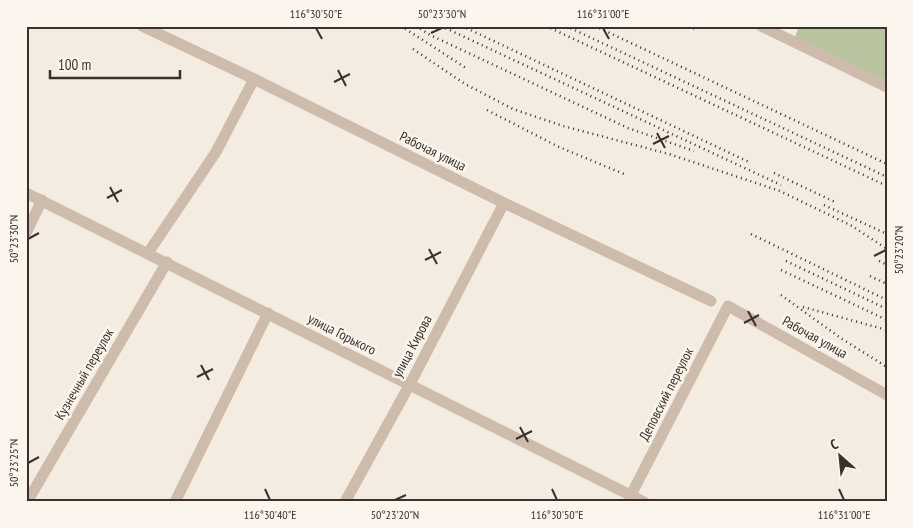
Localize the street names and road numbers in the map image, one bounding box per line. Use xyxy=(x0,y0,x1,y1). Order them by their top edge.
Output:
street label: Рабочая улица xyxy=(397,127,469,175)
street label: улица Горького xyxy=(305,309,379,359)
street label: улица Кирова xyxy=(388,312,436,380)
street label: Рабочая улица xyxy=(779,312,851,362)
street label: Кузнечный переулок xyxy=(50,324,118,423)
street label: Деповский переулок xyxy=(635,344,697,444)

